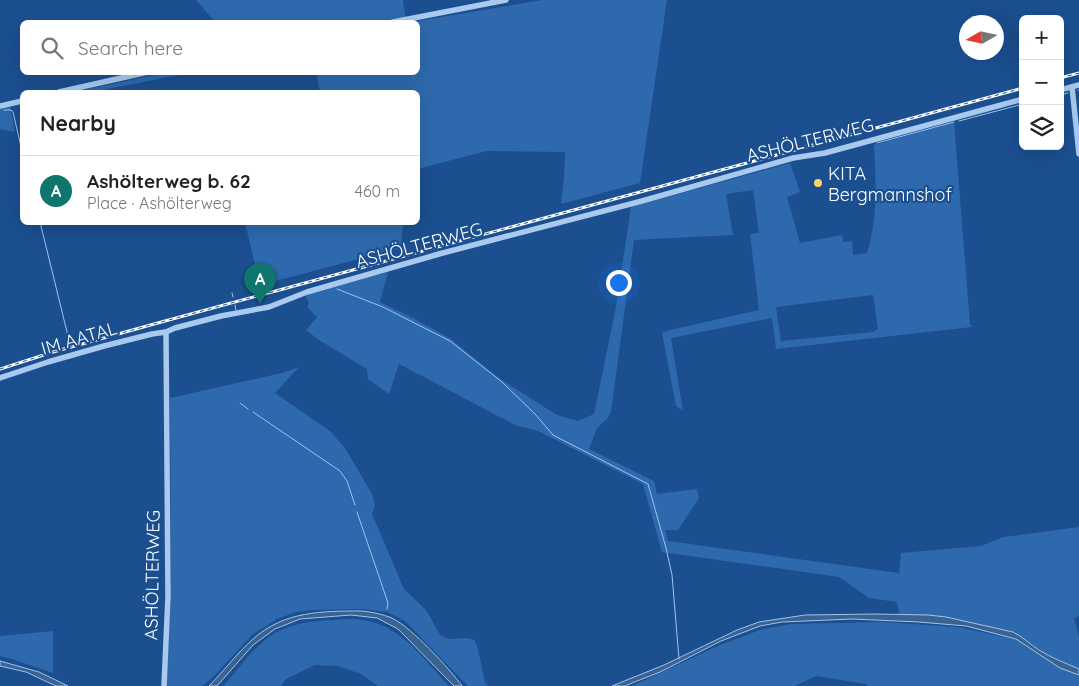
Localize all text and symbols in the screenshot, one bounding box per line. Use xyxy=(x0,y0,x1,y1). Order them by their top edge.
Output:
north arrow xyxy=(959,15,1004,60)
map controls xyxy=(1019,15,1064,150)
button: + xyxy=(1019,15,1064,60)
search box xyxy=(20,20,420,75)
icon: search xyxy=(38,34,66,62)
text: Search here xyxy=(78,36,183,60)
button: − xyxy=(1019,60,1064,105)
button: layers xyxy=(1019,105,1064,150)
text: Nearby xyxy=(40,110,116,136)
street label: ASHÖLTERWEG xyxy=(744,113,876,167)
place label: KITA Bergmannshof xyxy=(828,162,952,206)
text: Ashölterweg b. 62 xyxy=(87,169,251,193)
marker: KITA Bergmannshof xyxy=(812,177,824,189)
text: A xyxy=(51,181,61,201)
text: 460 m xyxy=(354,181,400,201)
text: Place · Ashölterweg xyxy=(87,193,232,213)
street label: ASHÖLTERWEG xyxy=(353,217,485,273)
pin: A xyxy=(244,263,276,304)
your location xyxy=(606,270,632,296)
street label: IM AATAL xyxy=(38,316,120,360)
street label: ASHÖLTERWEG xyxy=(139,510,165,640)

